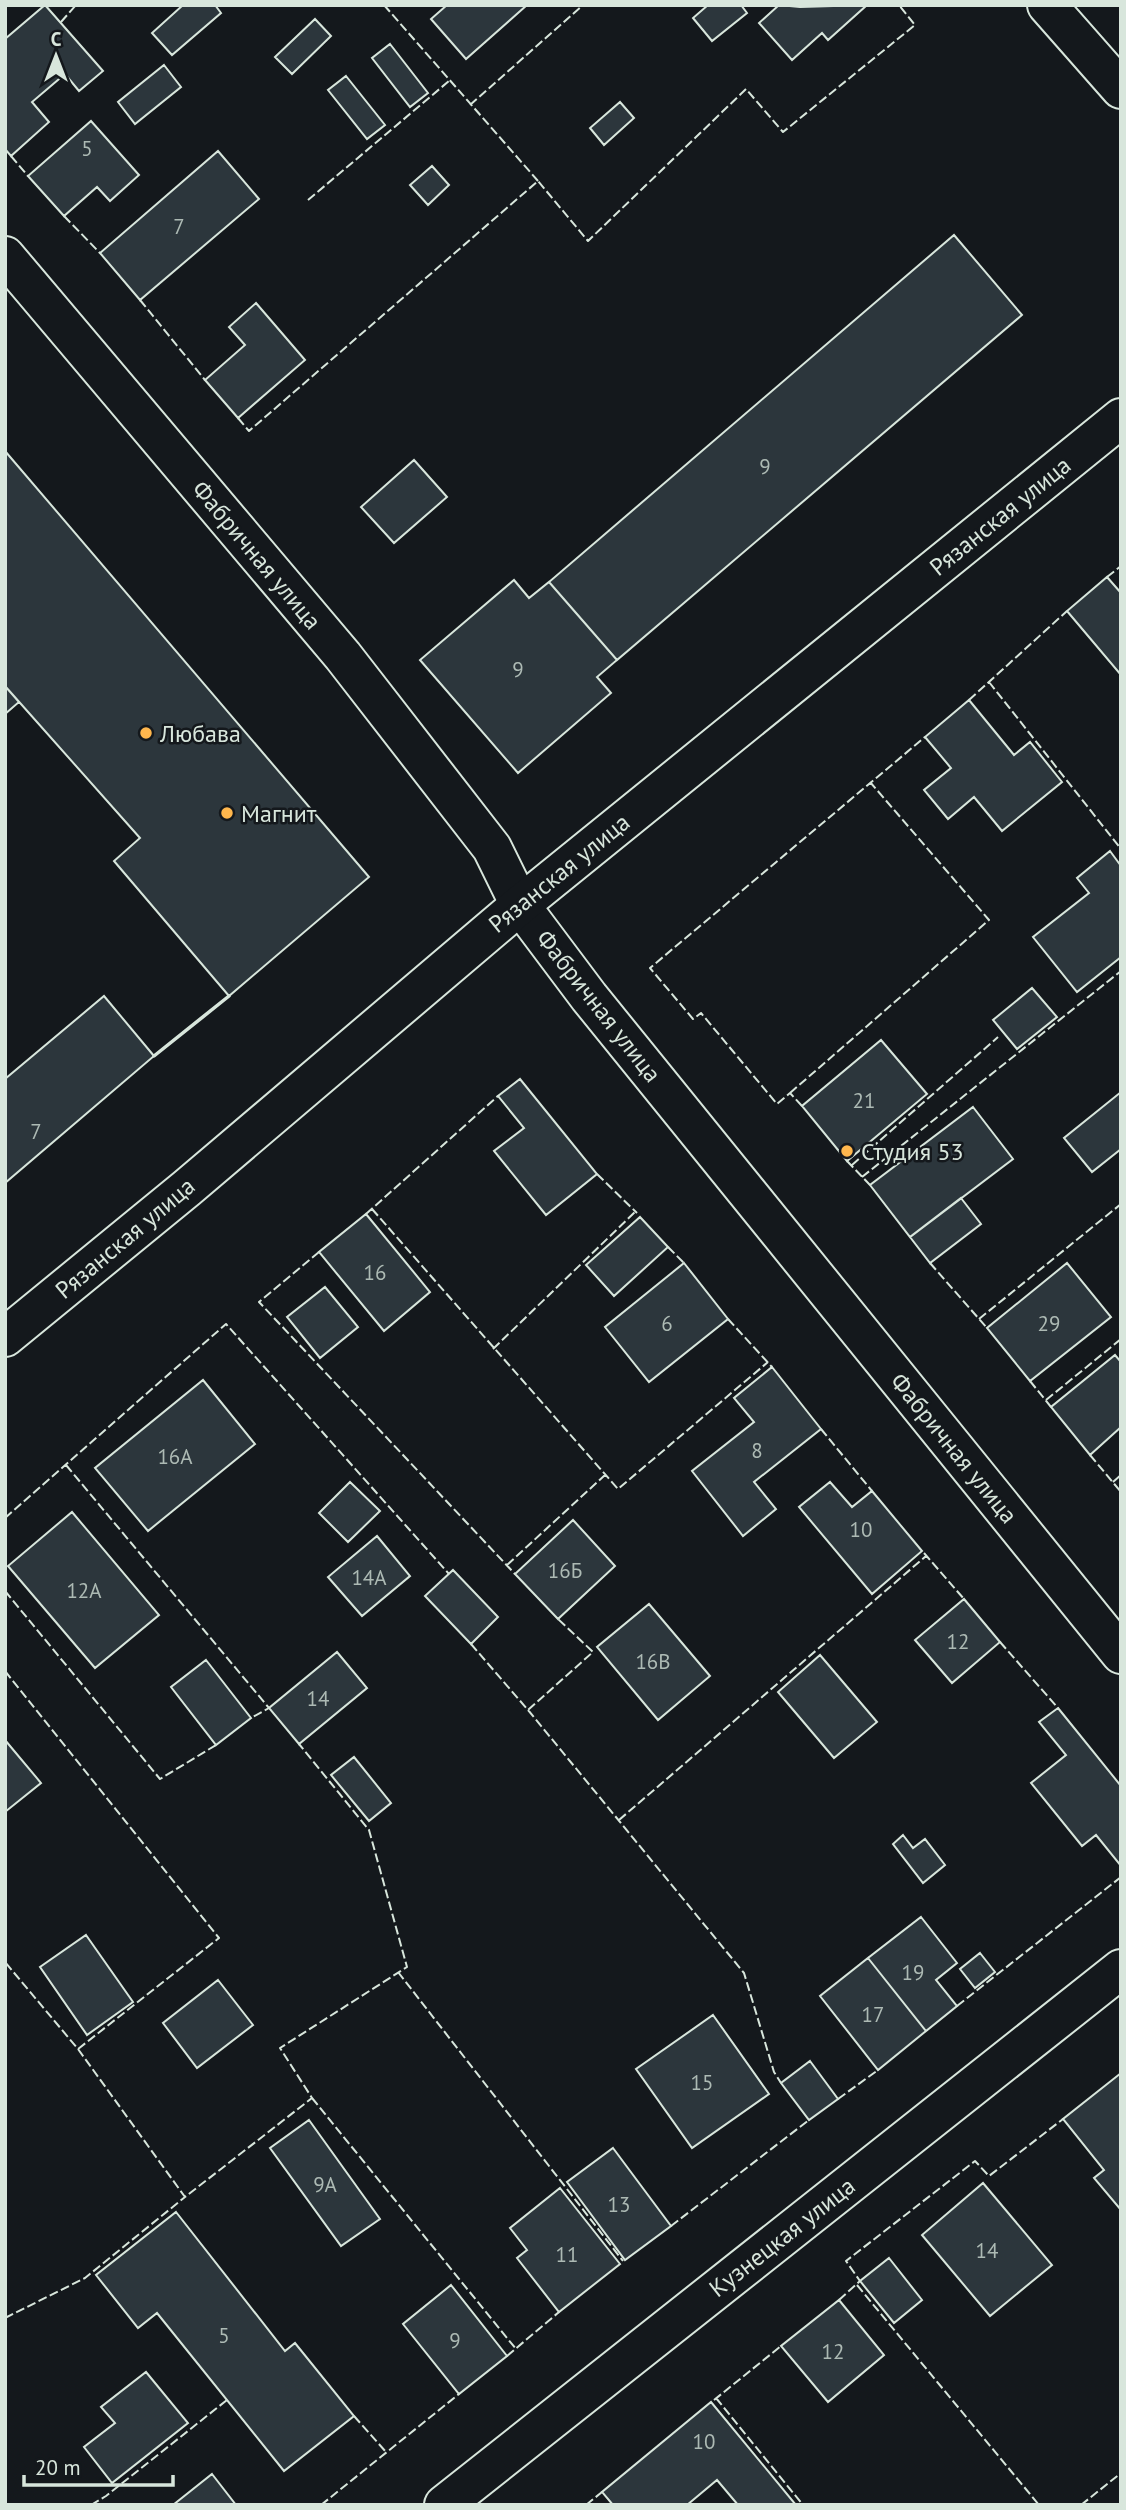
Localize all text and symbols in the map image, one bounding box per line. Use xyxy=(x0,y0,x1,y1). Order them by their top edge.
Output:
north arrow xyxy=(21,21,91,91)
text: С xyxy=(51,27,62,51)
house number: 5 xyxy=(81,135,93,162)
house number: 7 xyxy=(173,213,185,240)
street label: Рязанская улица xyxy=(923,450,1077,582)
house number: 9 xyxy=(759,453,771,480)
street label: Фабричная улица xyxy=(186,474,328,636)
house number: 9 xyxy=(512,656,524,683)
place label: Любава xyxy=(159,718,241,749)
marker: Любава xyxy=(138,725,154,741)
place label: Магнит xyxy=(241,798,317,829)
marker: Магнит xyxy=(219,805,235,821)
street label: Рязанская улица xyxy=(482,807,636,939)
street label: Фабричная улица xyxy=(530,924,668,1088)
house number: 21 xyxy=(853,1087,875,1114)
house number: 7 xyxy=(30,1118,42,1145)
place label: Студия 53 xyxy=(861,1136,964,1167)
marker: Студия 53 xyxy=(839,1143,855,1159)
street label: Рязанская улица xyxy=(49,1171,201,1305)
house number: 16 xyxy=(364,1259,386,1286)
house number: 6 xyxy=(661,1310,673,1337)
house number: 29 xyxy=(1038,1310,1060,1337)
street label: Фабричная улица xyxy=(884,1366,1024,1530)
house number: 8 xyxy=(751,1437,763,1464)
house number: 16А xyxy=(157,1443,193,1470)
house number: 10 xyxy=(850,1516,872,1543)
house number: 16Б xyxy=(548,1557,582,1584)
house number: 14А xyxy=(351,1564,387,1591)
house number: 12А xyxy=(66,1577,102,1604)
house number: 12 xyxy=(947,1628,969,1655)
house number: 16В xyxy=(635,1648,671,1675)
house number: 14 xyxy=(307,1685,329,1712)
house number: 19 xyxy=(902,1959,924,1986)
house number: 17 xyxy=(862,2001,884,2028)
house number: 15 xyxy=(691,2069,713,2096)
street label: Кузнецкая улица xyxy=(703,2170,861,2304)
house number: 9А xyxy=(313,2171,338,2198)
house number: 13 xyxy=(608,2191,630,2218)
house number: 14 xyxy=(976,2237,998,2264)
house number: 11 xyxy=(556,2241,578,2268)
house number: 5 xyxy=(218,2322,230,2349)
house number: 9 xyxy=(449,2327,461,2354)
house number: 12 xyxy=(822,2338,844,2365)
house number: 10 xyxy=(693,2428,715,2455)
scale bar xyxy=(24,2444,173,2488)
text: 20 m xyxy=(35,2454,81,2481)

